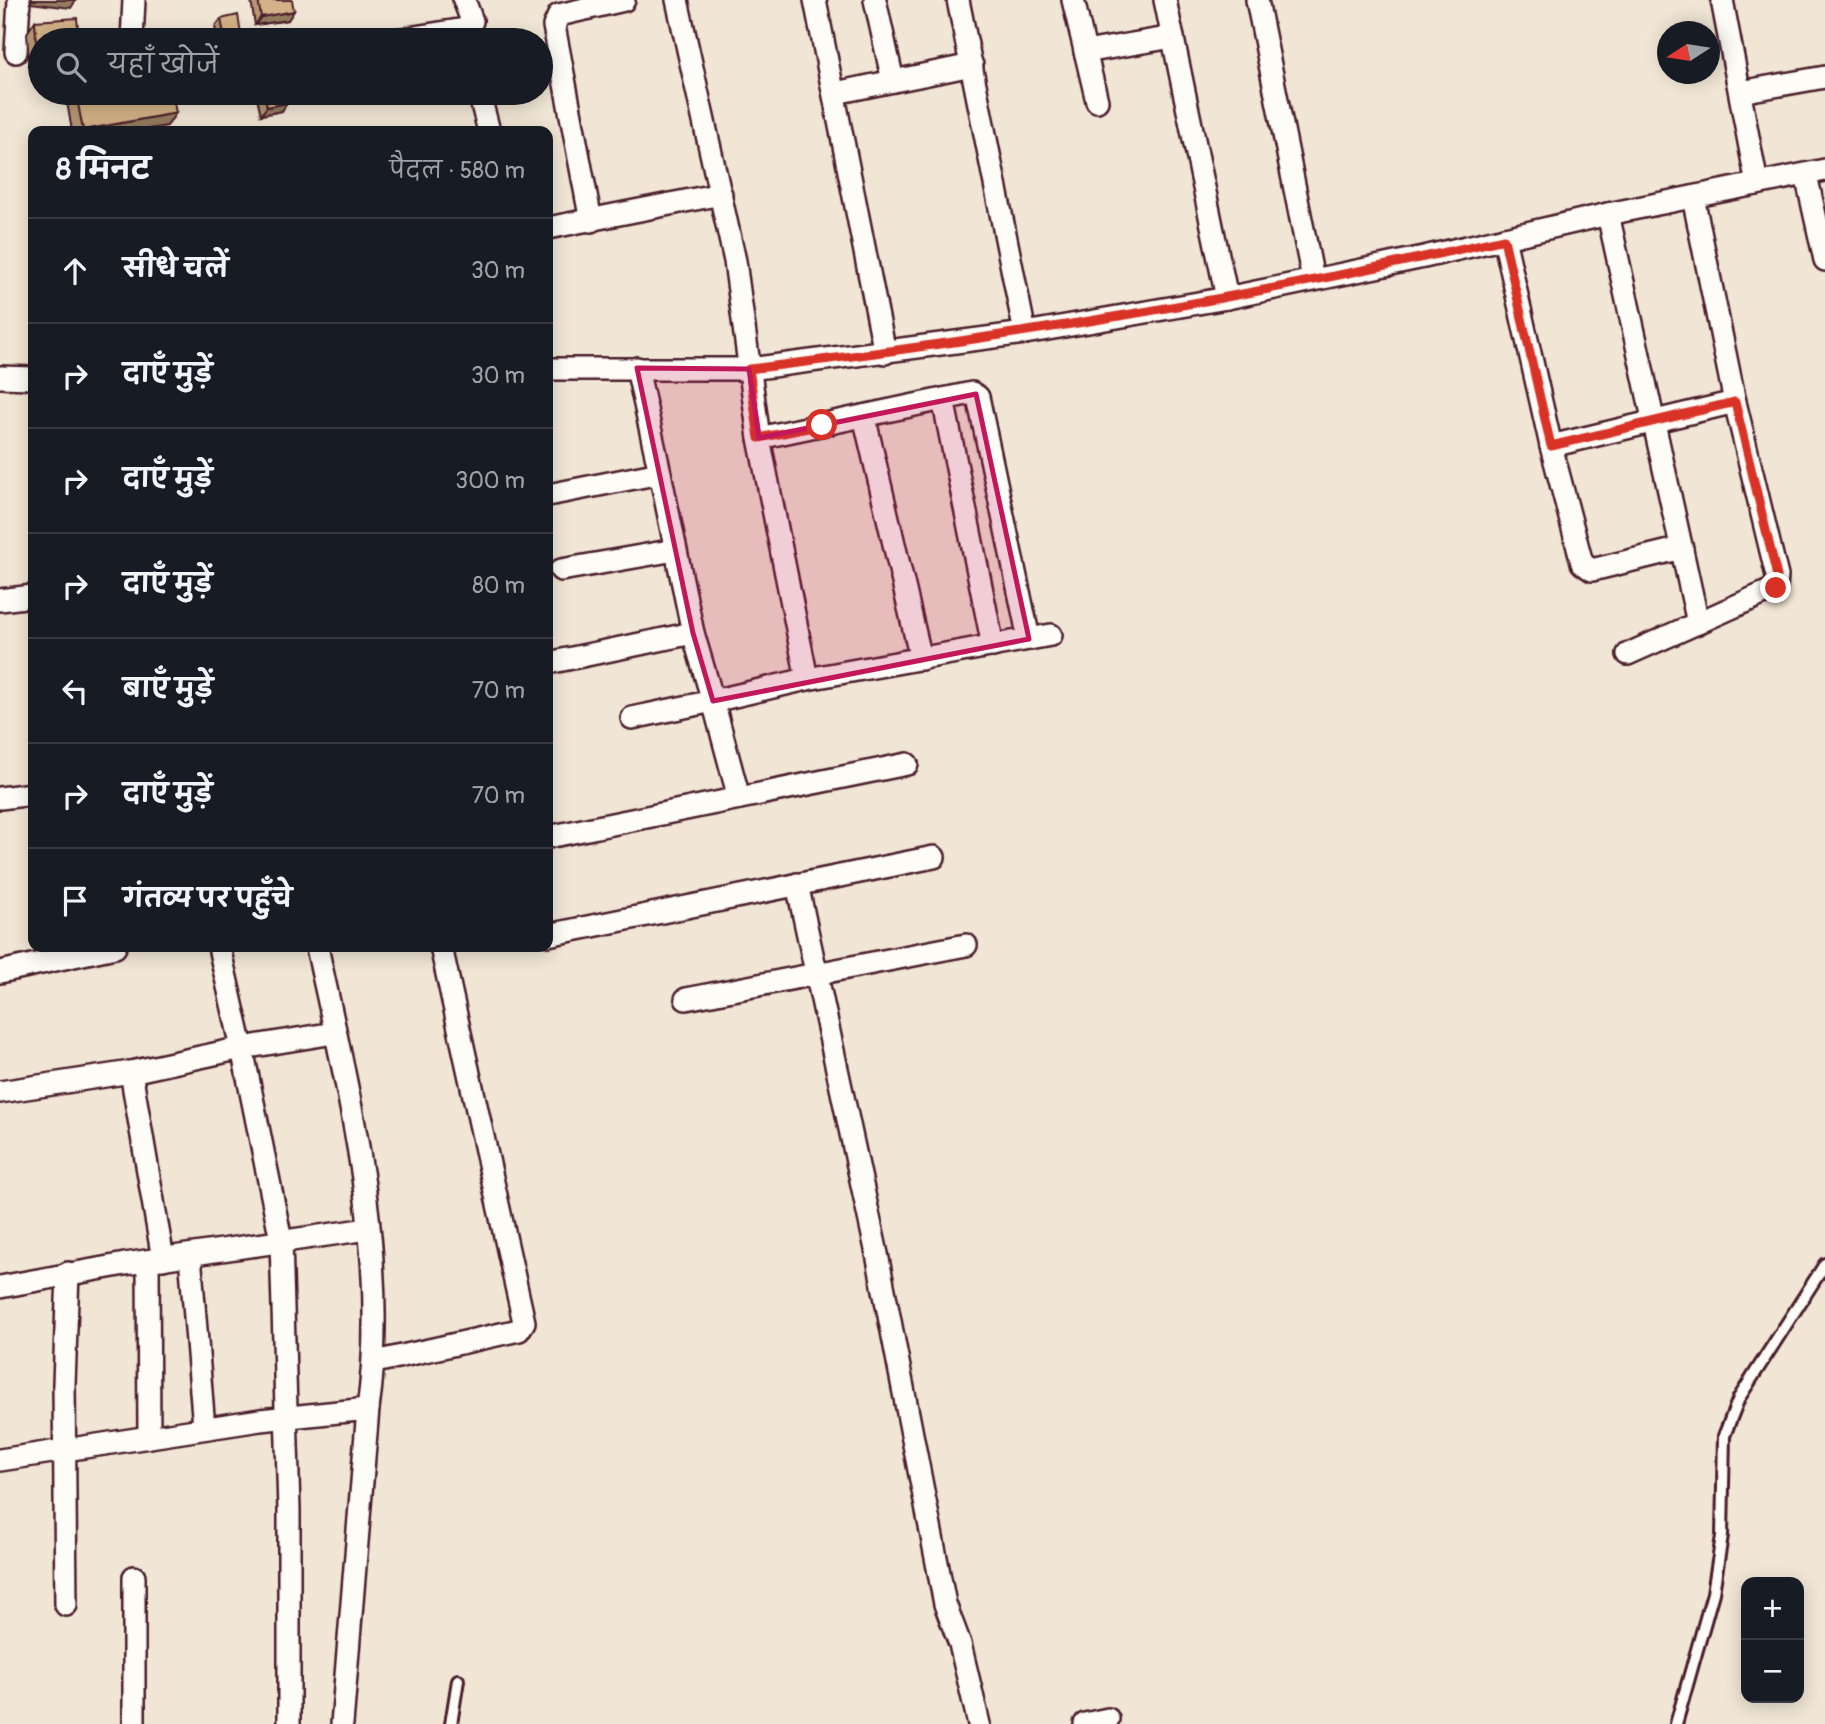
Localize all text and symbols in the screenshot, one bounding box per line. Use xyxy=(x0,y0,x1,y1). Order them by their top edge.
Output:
north arrow xyxy=(1657,21,1720,84)
search box xyxy=(28,28,553,105)
icon: search xyxy=(52,48,90,86)
text: यहाँ खोजें xyxy=(108,49,219,81)
text: 8 मिनट xyxy=(56,151,150,188)
text: पैदल · 580 m xyxy=(389,156,525,185)
icon: ahead xyxy=(56,252,94,290)
text: सीधे चलें xyxy=(123,253,228,285)
text: 30 m xyxy=(471,256,525,285)
icon: right xyxy=(56,357,94,395)
text: दाएँ मुड़ें xyxy=(123,358,212,390)
text: 30 m xyxy=(471,361,525,390)
route start xyxy=(806,409,837,440)
icon: right xyxy=(56,462,94,500)
text: दाएँ मुड़ें xyxy=(123,463,212,495)
text: 300 m xyxy=(455,466,525,495)
icon: right xyxy=(56,567,94,605)
text: दाएँ मुड़ें xyxy=(123,568,212,600)
text: 80 m xyxy=(472,571,525,600)
route end xyxy=(1760,572,1791,603)
icon: left xyxy=(56,672,94,710)
text: बाएँ मुड़ें xyxy=(123,673,213,705)
text: 70 m xyxy=(472,676,525,705)
icon: right xyxy=(56,777,94,815)
text: दाएँ मुड़ें xyxy=(123,778,212,810)
text: 70 m xyxy=(472,781,525,810)
icon: arrive xyxy=(56,882,94,920)
text: गंतव्य पर पहुँचे xyxy=(123,883,292,915)
map controls xyxy=(1741,1577,1804,1703)
button: + xyxy=(1741,1577,1804,1640)
button: − xyxy=(1741,1640,1804,1703)

